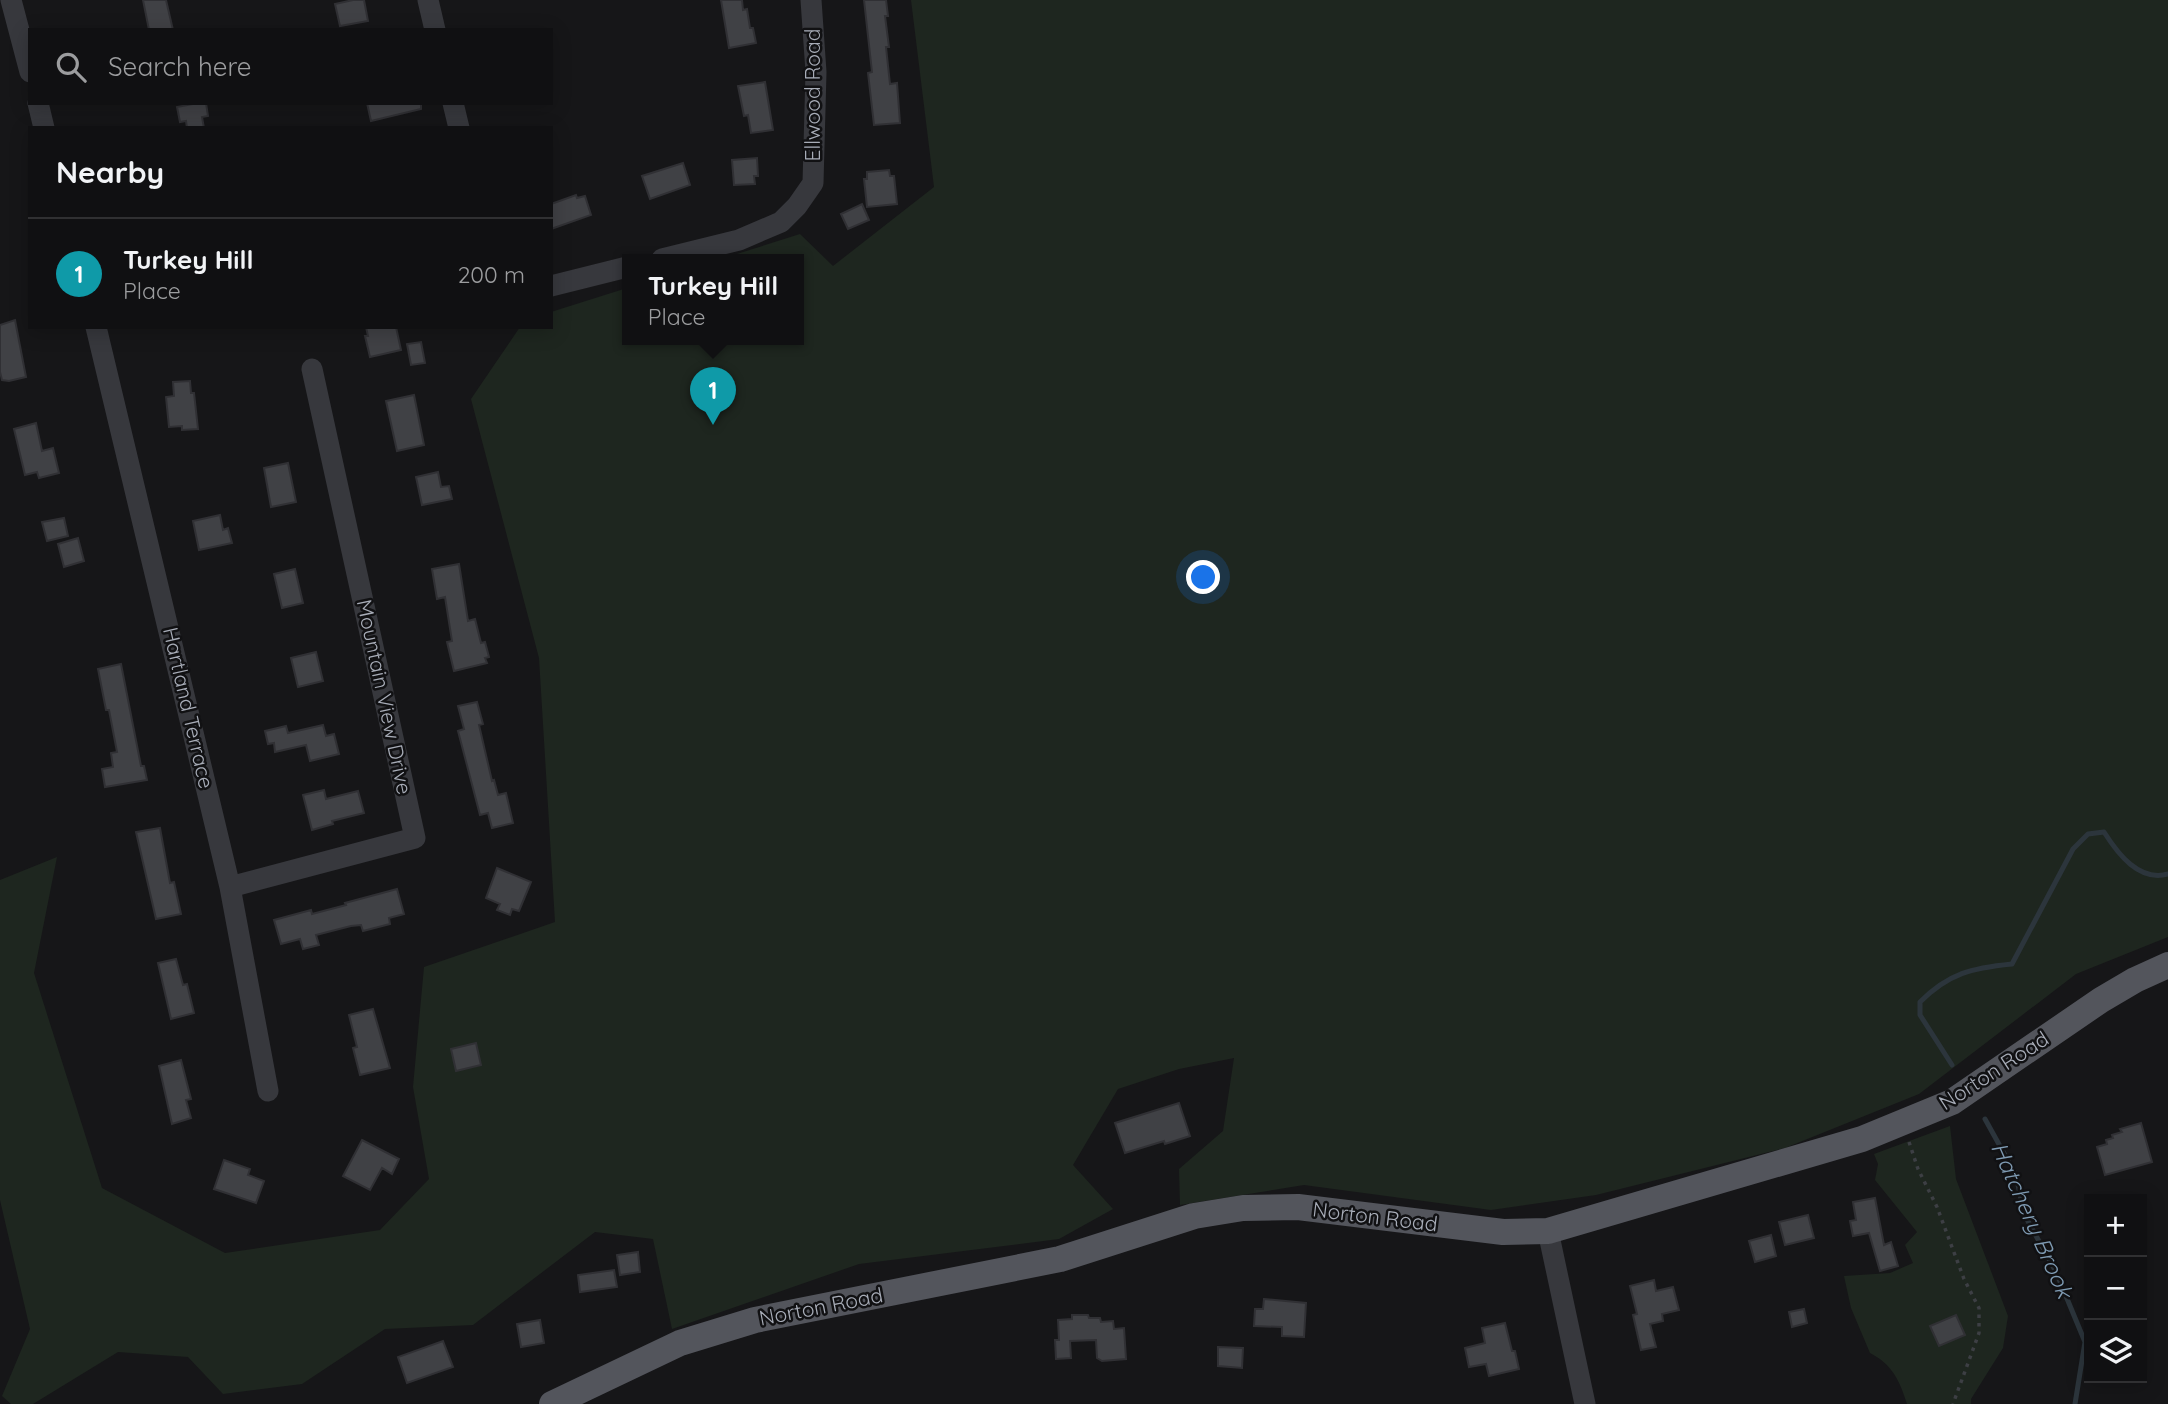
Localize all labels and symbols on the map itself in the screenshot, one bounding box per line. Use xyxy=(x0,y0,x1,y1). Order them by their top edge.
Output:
street label: Ellwood Road xyxy=(799,29,825,162)
pin: 1 xyxy=(690,367,736,425)
your location xyxy=(1186,560,1220,594)
street label: Mountain View Drive xyxy=(352,597,418,797)
street label: Hartland Terrace xyxy=(158,625,220,791)
street label: Norton Road xyxy=(1934,1025,2053,1115)
water label: Hatchery Brook xyxy=(1985,1137,2081,1304)
street label: Norton Road xyxy=(1311,1195,1439,1237)
street label: Norton Road xyxy=(757,1281,885,1331)

